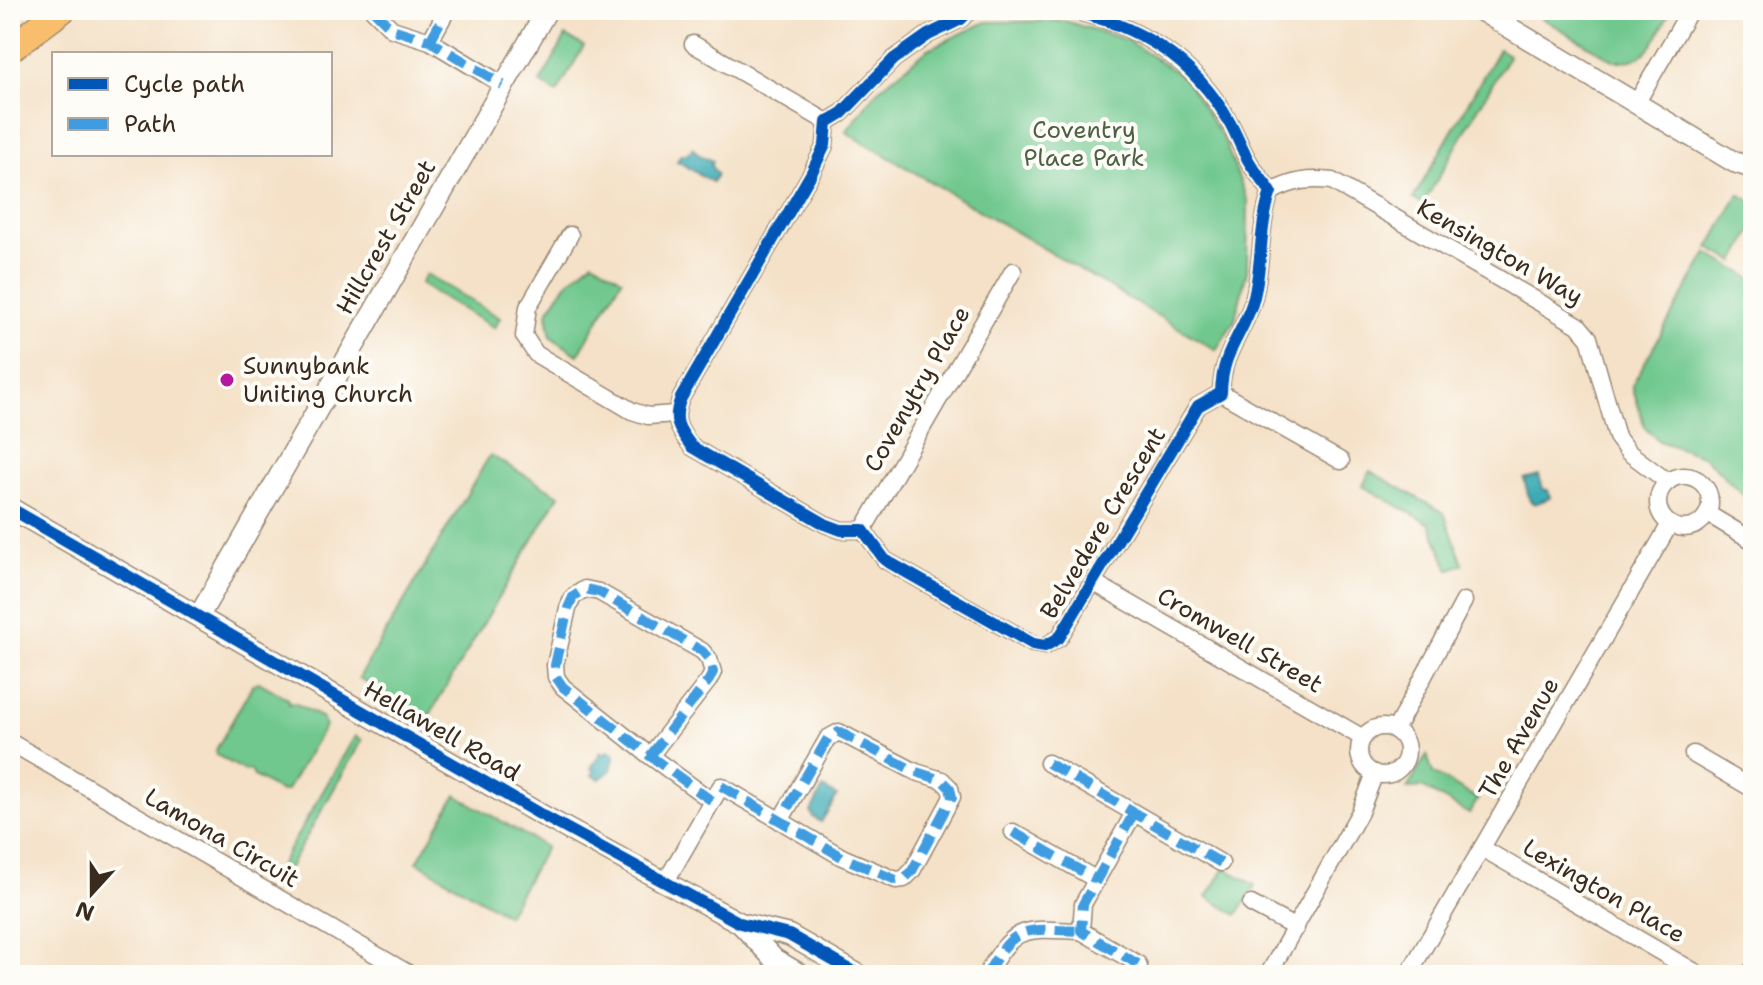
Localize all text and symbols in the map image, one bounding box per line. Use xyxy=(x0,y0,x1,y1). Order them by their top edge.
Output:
legend xyxy=(52,52,332,156)
text: Cycle path xyxy=(124,68,245,100)
text: Path xyxy=(124,108,176,140)
park label: Coventry Place Park xyxy=(1024,114,1144,174)
street label: Hillcrest Street xyxy=(329,154,443,320)
street label: Kensington Way xyxy=(1411,191,1589,313)
street label: Covenytry Place xyxy=(857,300,977,478)
place label: Sunnybank Uniting Church xyxy=(243,350,413,410)
marker: Sunnybank Uniting Church xyxy=(218,371,236,389)
street label: Belvedere Crescent xyxy=(1033,421,1173,625)
street label: Cromwell Street xyxy=(1151,580,1329,700)
street label: The Avenue xyxy=(1471,672,1567,804)
street label: Hellawell Road xyxy=(358,673,526,789)
street label: Lamona Circuit xyxy=(139,781,305,895)
street label: Lexington Place xyxy=(1517,832,1691,950)
north arrow xyxy=(52,853,132,933)
text: N xyxy=(72,895,98,928)

